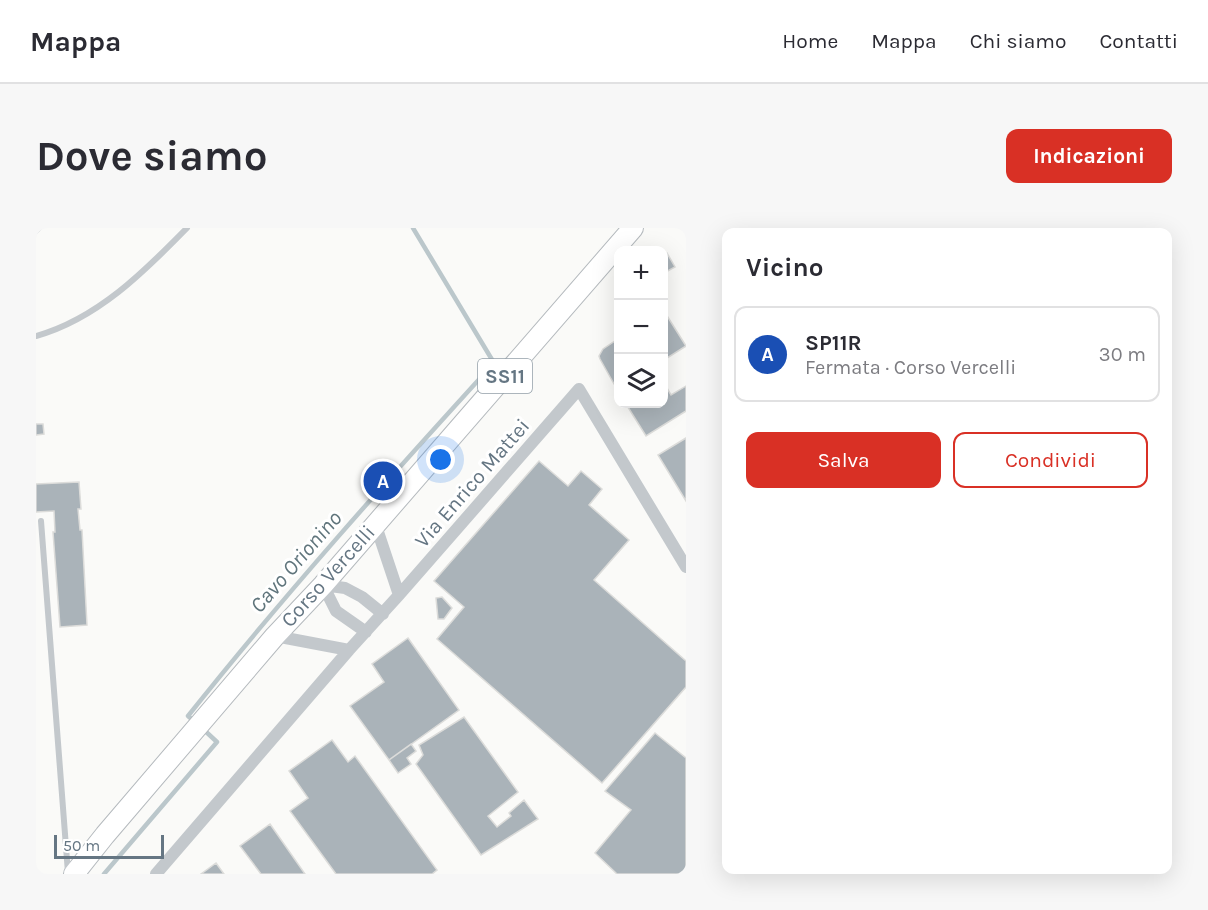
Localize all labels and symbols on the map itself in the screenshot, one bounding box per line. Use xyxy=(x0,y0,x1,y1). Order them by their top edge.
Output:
road number: SS11 xyxy=(478,359,532,393)
street label: Via Enrico Mattei xyxy=(410,414,534,552)
your location xyxy=(426,445,455,474)
pin: A xyxy=(364,458,402,504)
water label: Cavo Orionino xyxy=(245,506,347,618)
street label: Corso Vercelli xyxy=(276,520,380,632)
scale bar xyxy=(54,832,164,860)

